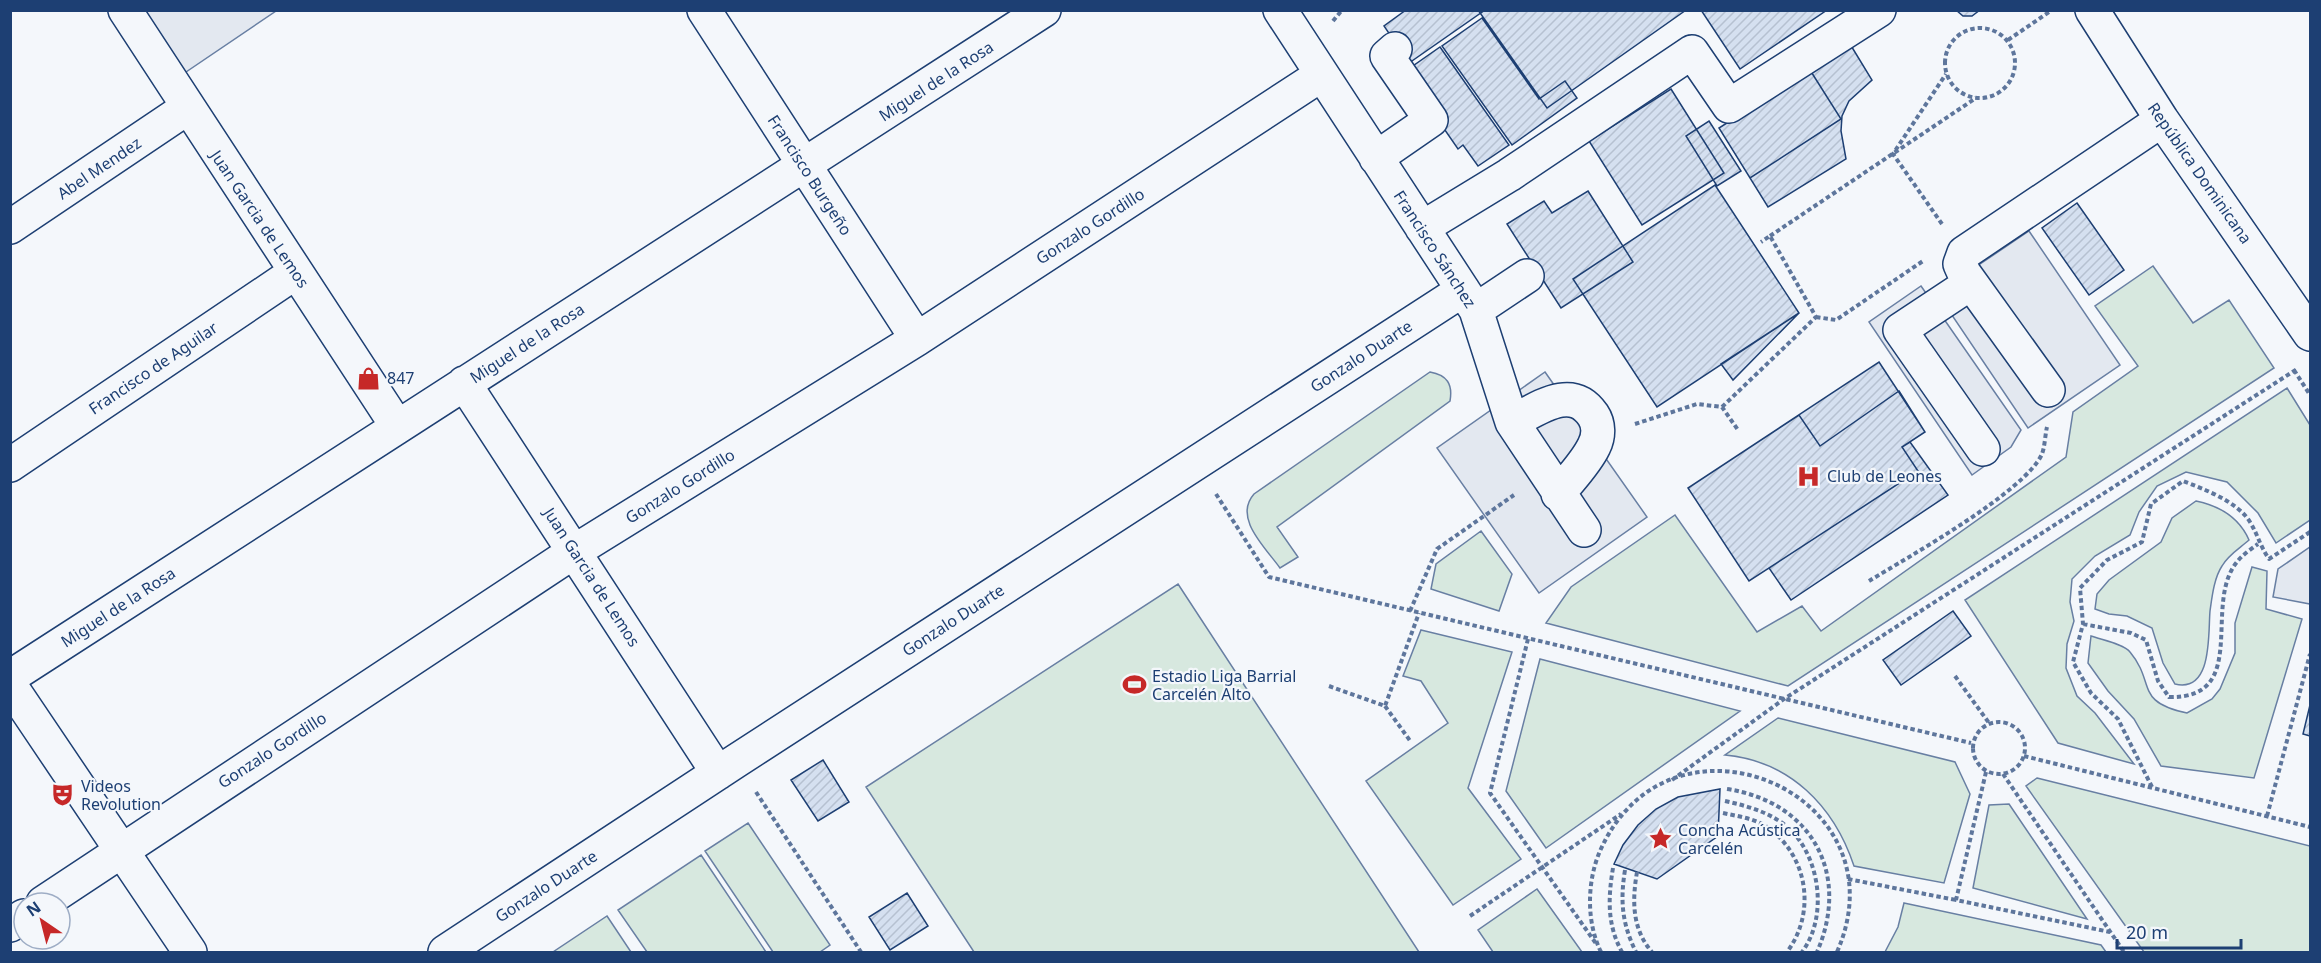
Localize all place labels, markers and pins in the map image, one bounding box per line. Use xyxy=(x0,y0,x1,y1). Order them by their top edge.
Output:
shop icon: 847 xyxy=(356,365,382,391)
place label: 847 xyxy=(387,367,414,389)
hospital icon: Club de Leones xyxy=(1796,463,1822,489)
place label: Club de Leones xyxy=(1827,465,1942,487)
place label: Estadio Liga Barrial Carcelén Alto xyxy=(1152,665,1296,705)
sports icon: Estadio Liga Barrial Carcelén Alto xyxy=(1121,672,1147,698)
place label: Videos Revolution xyxy=(81,775,161,815)
theatre icon: Videos Revolution xyxy=(50,782,76,808)
place label: Concha Acústica Carcelén xyxy=(1678,819,1800,859)
place icon: Concha Acústica Carcelén xyxy=(1647,826,1673,852)

